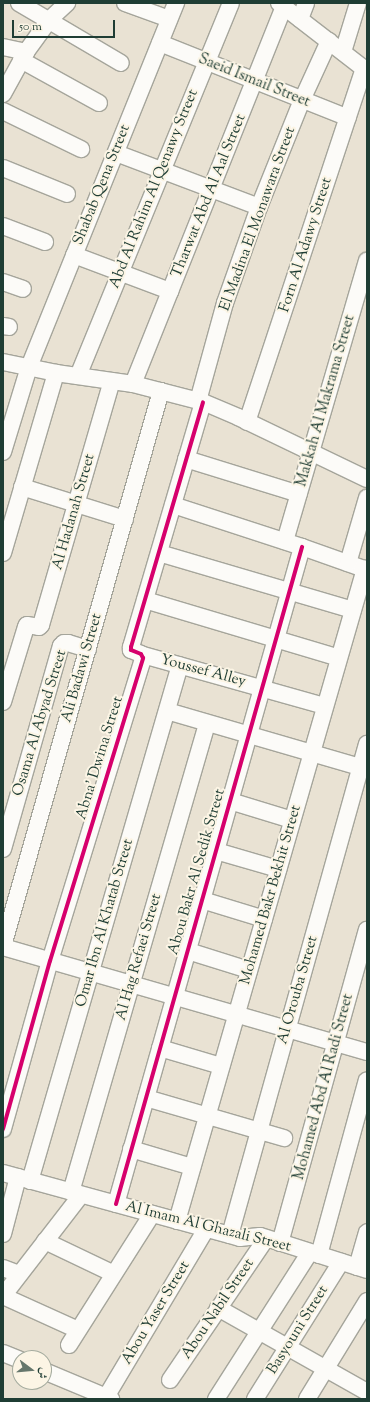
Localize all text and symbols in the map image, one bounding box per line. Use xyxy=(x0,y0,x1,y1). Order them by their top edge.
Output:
scale bar xyxy=(14,12,117,38)
text: 50 m xyxy=(19,18,42,36)
street label: Saeid Ismail Street xyxy=(195,50,313,112)
street label: Abd Al Rahim Al Qenawy Street xyxy=(106,87,202,291)
street label: Tharwat Abd Al Aal Street xyxy=(168,112,250,280)
street label: Shabab Qena Street xyxy=(70,122,134,248)
street label: El Madina El Monawara Street xyxy=(216,124,300,314)
street label: Forn Al Adawy Street xyxy=(276,175,336,315)
street label: Makkah Al Makrama Street xyxy=(293,313,359,489)
street label: Al Hadanah Street xyxy=(49,452,99,572)
street label: Ali Badawi Street xyxy=(58,611,106,725)
street label: Osama Al Abyad Street xyxy=(9,648,71,798)
street label: Youssef Alley xyxy=(158,651,248,691)
street label: Abna' Dwina Street xyxy=(73,694,127,822)
street label: Abou Bakr Al Sedik Street xyxy=(165,787,229,957)
street label: Mohamed Bakr Bekhit Street xyxy=(237,803,305,987)
street label: Omar Ibn Al Khatab Street xyxy=(72,837,138,1009)
street label: Al Hag Refaei Street xyxy=(112,892,166,1022)
street label: Al Orouba Street xyxy=(274,934,322,1046)
street label: Mohamed Abd Al Radi Street xyxy=(290,992,358,1182)
street label: Al Imam Al Ghazali Street xyxy=(123,1198,293,1256)
street label: Abou Nabil Street xyxy=(178,1255,258,1363)
street label: Abou Yaser Street xyxy=(118,1258,194,1368)
street label: Basyouni Street xyxy=(264,1282,332,1378)
north arrow xyxy=(12,1350,52,1390)
text: ش xyxy=(33,1366,52,1380)

